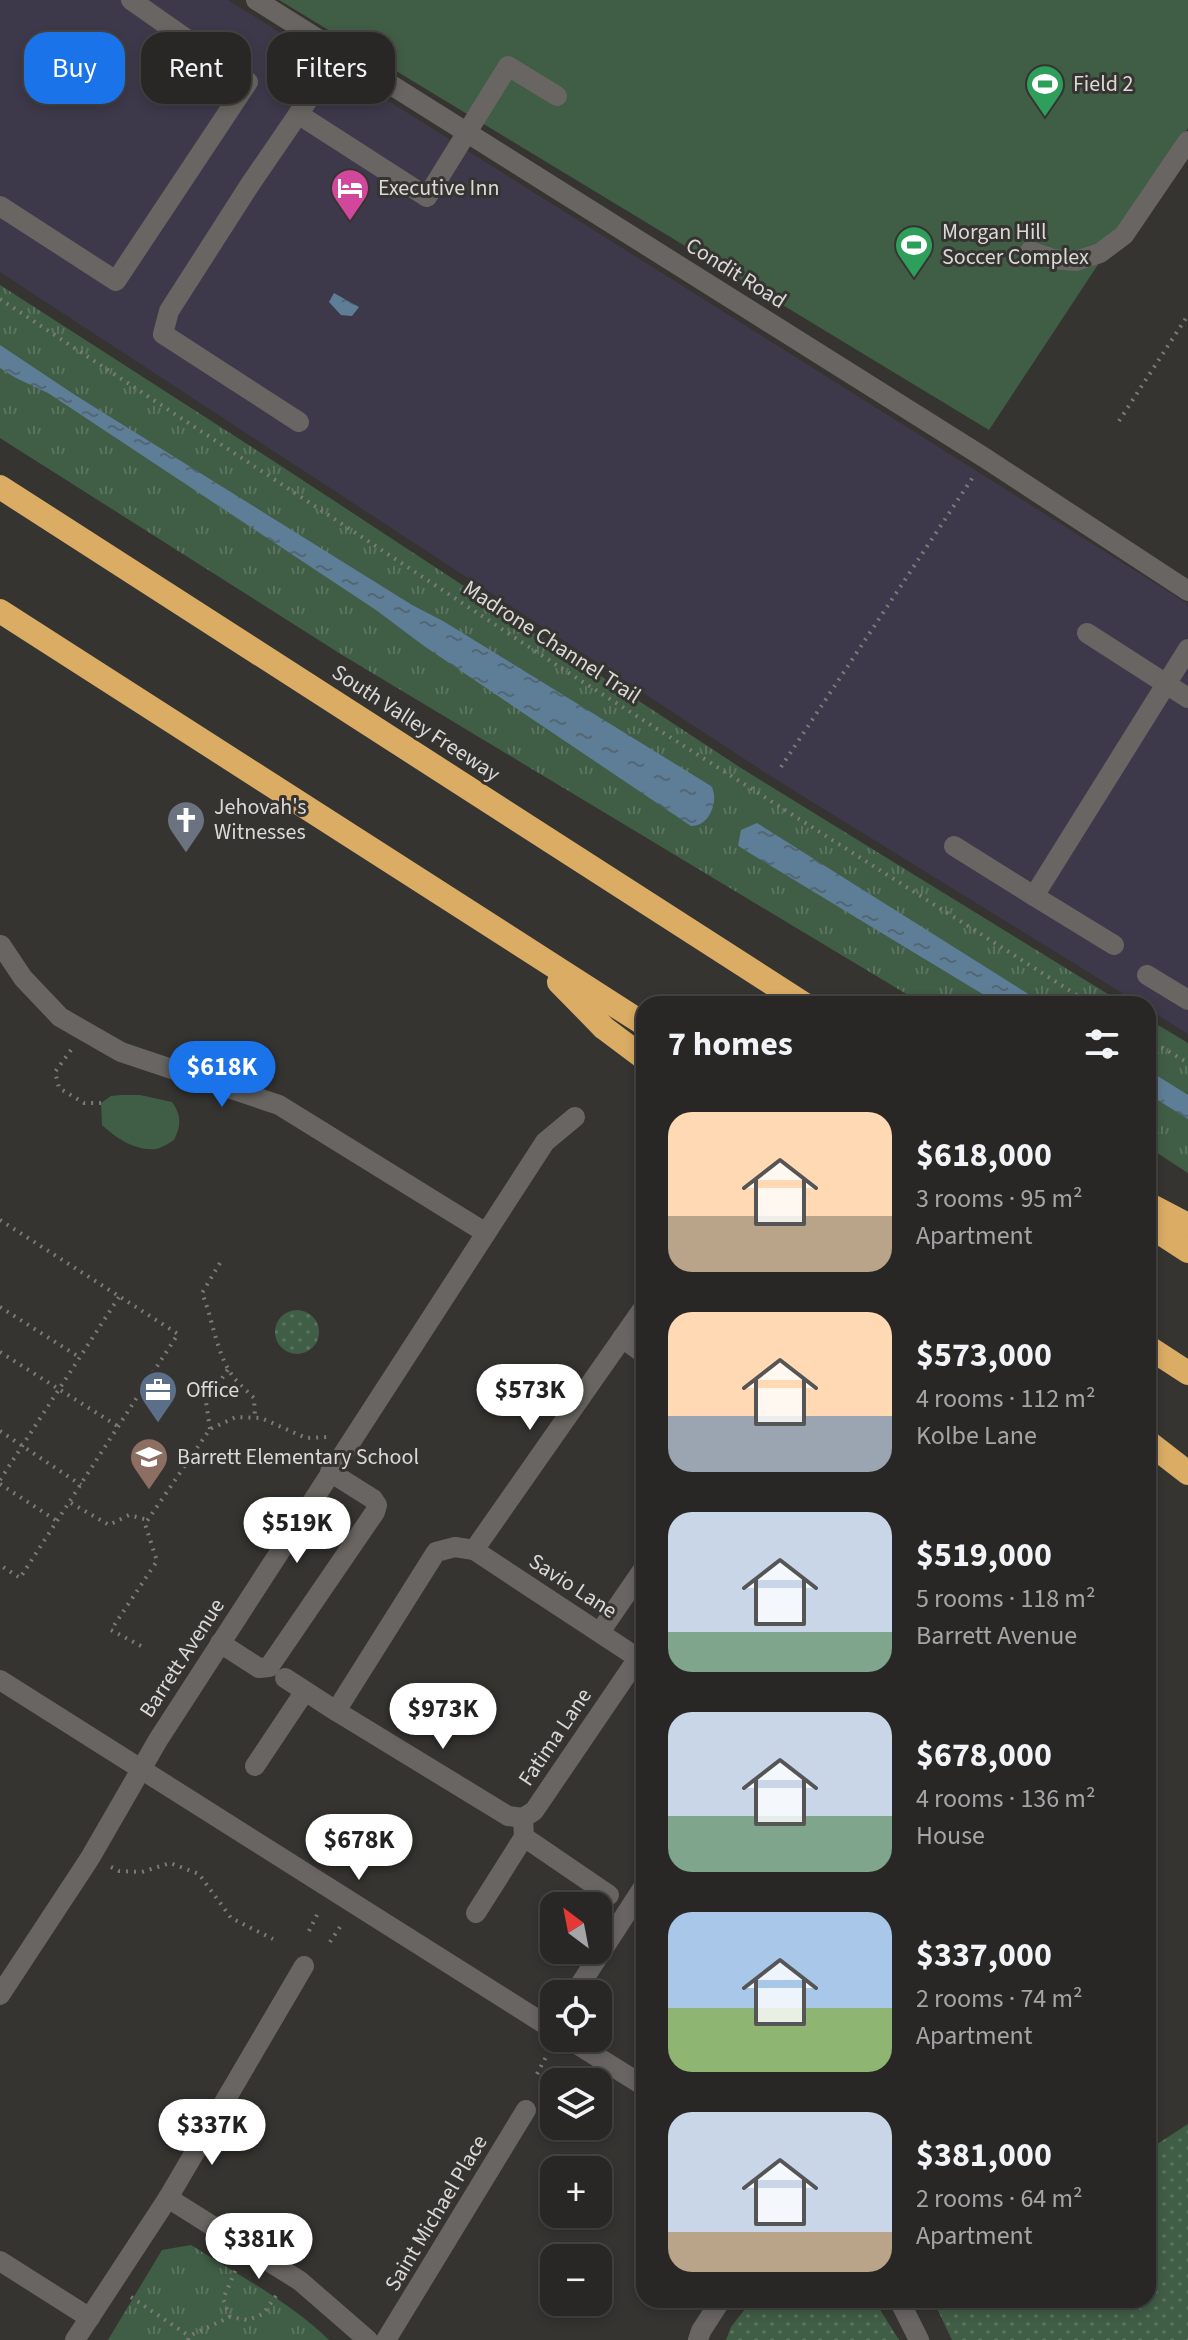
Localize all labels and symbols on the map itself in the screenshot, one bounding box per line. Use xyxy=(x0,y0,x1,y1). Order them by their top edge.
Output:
sports icon: Field 2 xyxy=(1024,63,1066,118)
place label: Field 2 xyxy=(1073,68,1133,100)
hotel icon: Executive Inn xyxy=(329,167,371,222)
place label: Executive Inn xyxy=(378,172,499,204)
place label: Morgan Hill Soccer Complex xyxy=(942,216,1089,273)
sports icon: Morgan Hill Soccer Complex xyxy=(893,224,935,279)
street label: Condit Road xyxy=(680,229,792,317)
street label: Madrone Channel Trail xyxy=(457,572,647,712)
street label: South Valley Freeway xyxy=(325,656,507,790)
place label: Jehovah's Witnesses xyxy=(214,791,306,848)
church icon: Jehovah's Witnesses xyxy=(165,799,207,854)
pin: $618K xyxy=(166,1041,278,1109)
pin: $573K xyxy=(474,1364,586,1432)
office icon: Office xyxy=(137,1369,179,1424)
place label: Office xyxy=(186,1374,239,1406)
school or university icon: Barrett Elementary School xyxy=(128,1436,170,1491)
place label: Barrett Elementary School xyxy=(177,1441,419,1473)
pin: $519K xyxy=(241,1497,353,1565)
street label: Savio Lane xyxy=(523,1545,624,1627)
street label: Barrett Avenue xyxy=(131,1592,233,1724)
street label: Fatima Lane xyxy=(510,1681,600,1792)
pin: $973K xyxy=(387,1683,499,1751)
pin: $678K xyxy=(303,1814,415,1882)
north arrow xyxy=(540,1892,612,1964)
pin: $337K xyxy=(156,2099,268,2167)
street label: Saint Michael Place xyxy=(377,2129,495,2297)
pin: $381K xyxy=(203,2213,315,2281)

